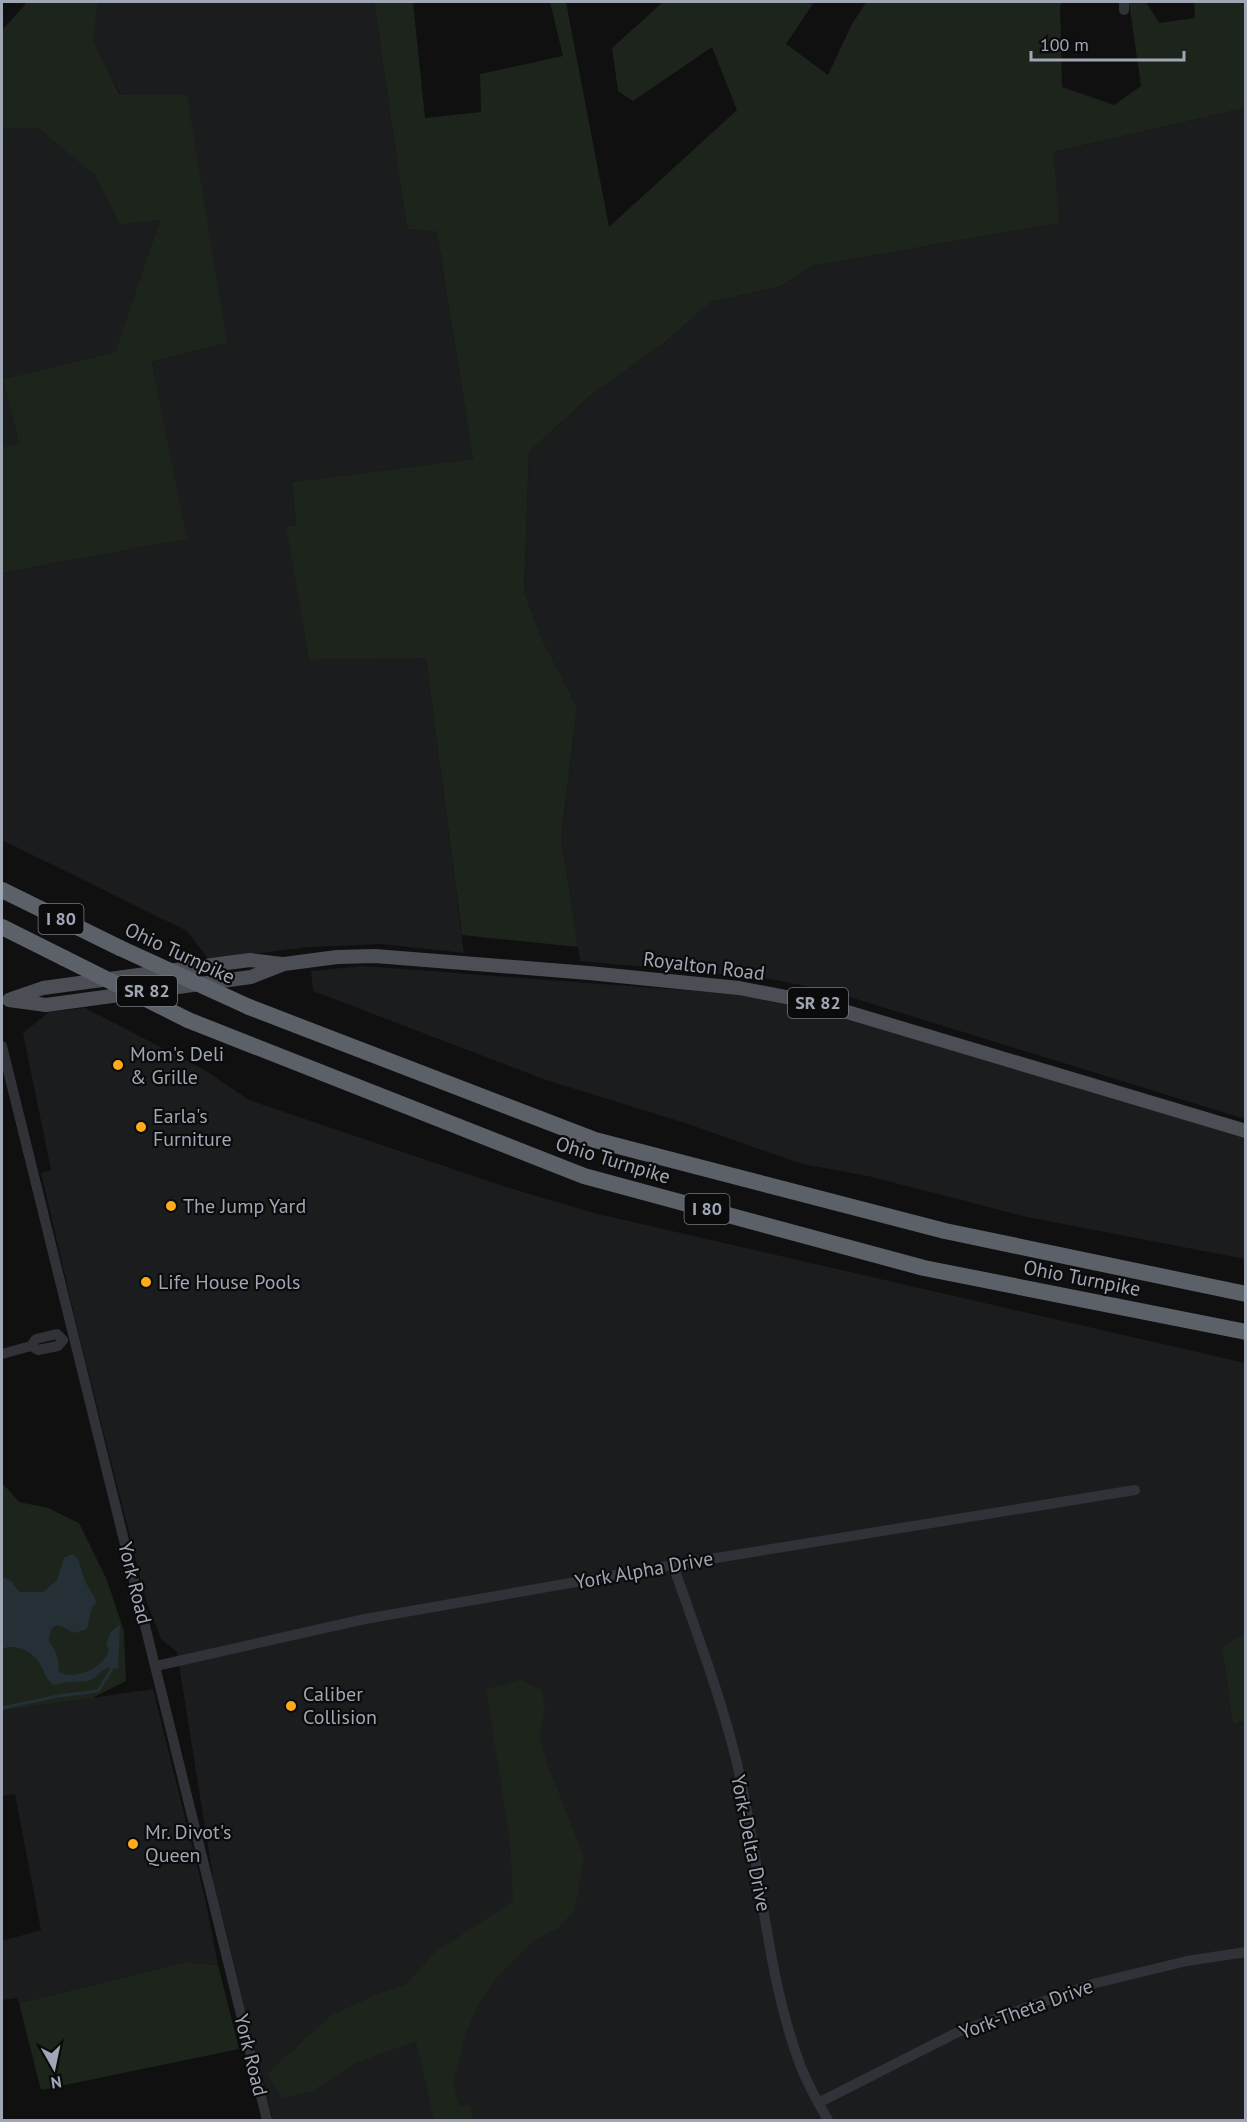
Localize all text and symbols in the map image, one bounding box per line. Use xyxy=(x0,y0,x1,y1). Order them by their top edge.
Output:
scale bar xyxy=(1031,24,1184,62)
text: 100 m xyxy=(1040,33,1089,56)
road number: I 80 xyxy=(38,904,84,934)
street label: Ohio Turnpike xyxy=(121,916,239,990)
street label: Royalton Road xyxy=(642,946,766,986)
road number: SR 82 xyxy=(117,976,177,1006)
road number: SR 82 xyxy=(788,988,848,1018)
place label: Mom's Deli & Grille xyxy=(130,1041,224,1090)
marker: Mom's Deli & Grille xyxy=(111,1058,125,1072)
place label: Earla's Furniture xyxy=(153,1103,232,1152)
marker: Earla's Furniture xyxy=(134,1120,148,1134)
street label: Ohio Turnpike xyxy=(552,1130,674,1190)
place label: The Jump Yard xyxy=(183,1193,306,1219)
road number: I 80 xyxy=(684,1194,730,1224)
marker: The Jump Yard xyxy=(164,1199,178,1213)
street label: Ohio Turnpike xyxy=(1021,1254,1143,1302)
place label: Life House Pools xyxy=(158,1269,300,1295)
marker: Life House Pools xyxy=(139,1275,153,1289)
street label: York Road xyxy=(112,1539,158,1627)
street label: York Alpha Drive xyxy=(573,1545,715,1595)
place label: Caliber Collision xyxy=(303,1681,377,1730)
marker: Caliber Collision xyxy=(284,1699,298,1713)
street label: York-Delta Drive xyxy=(725,1772,777,1914)
place label: Mr. Divot's Queen xyxy=(145,1819,231,1868)
marker: Mr. Divot's Queen xyxy=(126,1837,140,1851)
street label: York-Theta Drive xyxy=(956,1973,1096,2045)
street label: York Road xyxy=(228,2011,274,2099)
north arrow xyxy=(24,2038,84,2098)
text: N xyxy=(50,2072,63,2094)

